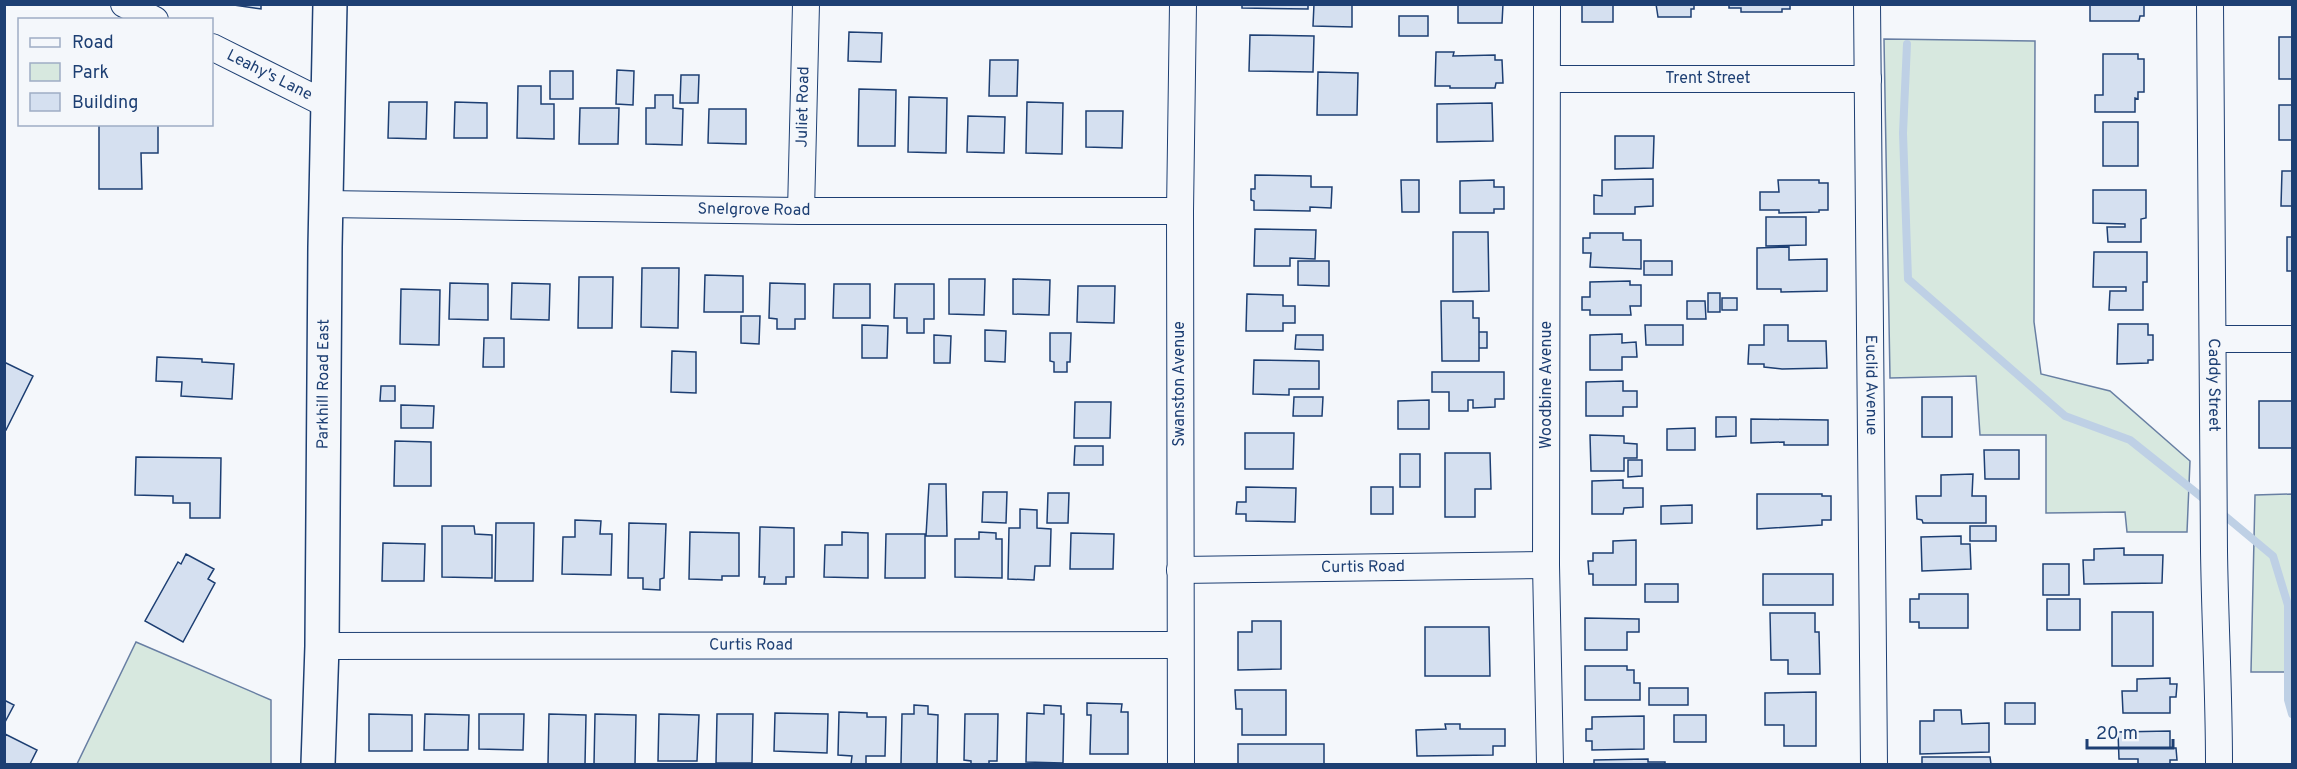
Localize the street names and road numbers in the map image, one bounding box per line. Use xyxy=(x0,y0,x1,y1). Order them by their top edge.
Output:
street label: Leahy's Lane xyxy=(223,46,316,105)
street label: Juliet Road xyxy=(793,66,814,148)
street label: Trent Street xyxy=(1665,69,1751,89)
street label: Snelgrove Road xyxy=(697,199,810,221)
street label: Parkhill Road East xyxy=(313,319,334,449)
street label: Swanston Avenue xyxy=(1170,321,1190,447)
street label: Woodbine Avenue xyxy=(1537,321,1557,449)
street label: Euclid Avenue xyxy=(1860,335,1881,435)
street label: Caddy Street xyxy=(2203,338,2223,432)
street label: Curtis Road xyxy=(1321,557,1405,578)
street label: Curtis Road xyxy=(709,635,793,656)

